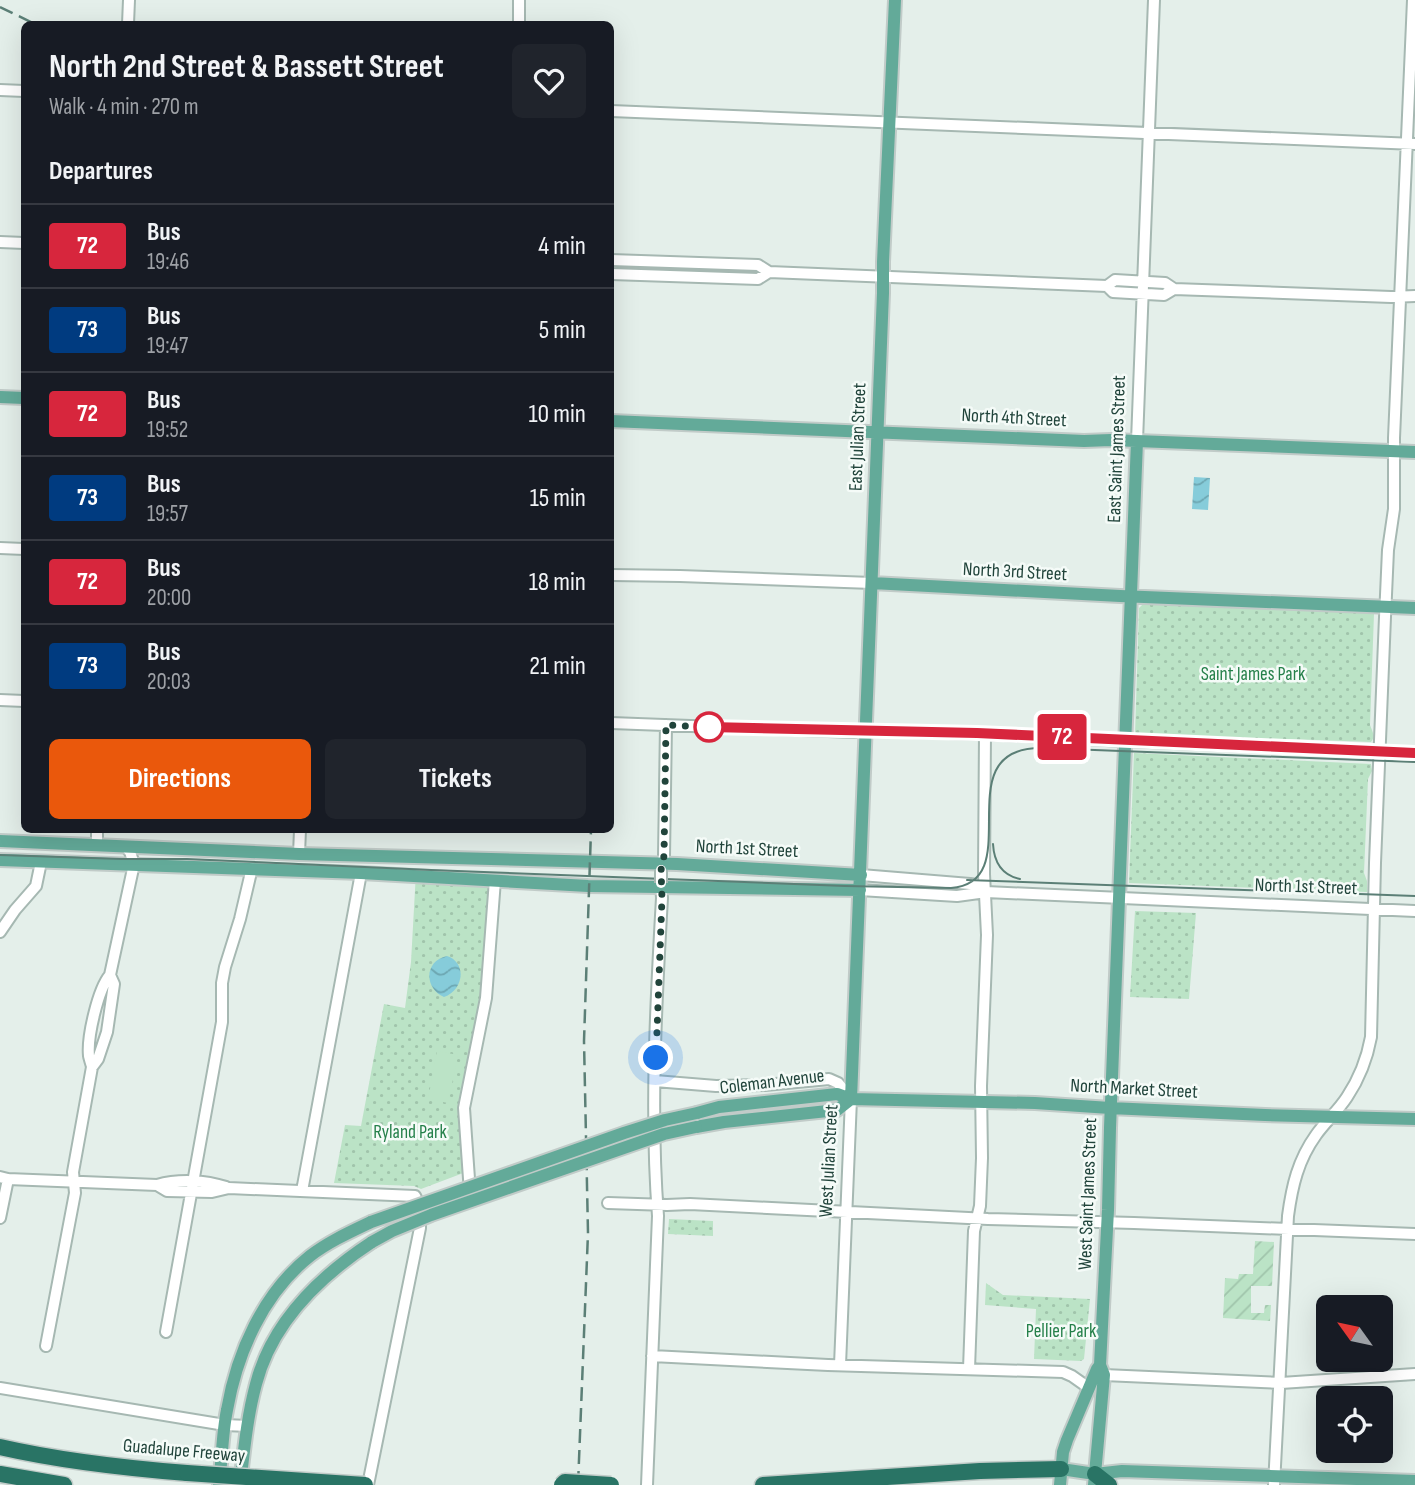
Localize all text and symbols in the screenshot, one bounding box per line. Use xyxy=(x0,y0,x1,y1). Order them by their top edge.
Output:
button: heart xyxy=(512,44,586,118)
text: North 2nd Street & Bassett Street xyxy=(49,47,444,87)
text: Walk · 4 min · 270 m xyxy=(49,93,199,121)
text: Departures xyxy=(49,156,153,187)
text: Bus xyxy=(147,217,181,248)
text: 72 xyxy=(77,231,98,260)
text: 4 min xyxy=(538,231,586,262)
text: 19:46 xyxy=(147,248,189,276)
text: Bus xyxy=(147,301,181,332)
text: 73 xyxy=(77,315,98,344)
text: 5 min xyxy=(539,315,586,346)
text: 19:47 xyxy=(147,332,188,360)
street label: East Saint James Street xyxy=(1103,375,1131,523)
street label: East Julian Street xyxy=(845,382,871,492)
text: Bus xyxy=(147,385,181,416)
text: 72 xyxy=(77,399,98,428)
text: 10 min xyxy=(529,399,586,430)
street label: North 4th Street xyxy=(961,404,1067,432)
text: 19:52 xyxy=(147,416,188,444)
text: Bus xyxy=(147,469,181,500)
text: 73 xyxy=(77,483,98,512)
text: 15 min xyxy=(530,483,586,514)
text: 19:57 xyxy=(147,500,188,528)
text: Bus xyxy=(147,553,181,584)
street label: North 3rd Street xyxy=(962,558,1068,586)
text: 72 xyxy=(77,567,98,596)
text: 18 min xyxy=(529,567,586,598)
text: 20:00 xyxy=(147,584,191,612)
text: Bus xyxy=(147,637,181,668)
text: 73 xyxy=(77,651,98,680)
text: 21 min xyxy=(529,651,586,682)
park label: Saint James Park xyxy=(1201,663,1306,686)
text: 20:03 xyxy=(147,668,191,696)
unlabelled marker xyxy=(694,712,724,742)
line badge: 72 xyxy=(1030,714,1094,760)
text: 72 xyxy=(1052,722,1072,751)
button: Directions xyxy=(49,739,311,819)
button: Tickets xyxy=(325,739,586,819)
street label: North 1st Street xyxy=(695,835,799,863)
street label: North 1st Street xyxy=(1254,874,1358,900)
your location xyxy=(638,1040,673,1075)
street label: Coleman Avenue xyxy=(718,1064,826,1100)
street label: North Market Street xyxy=(1070,1074,1199,1104)
street label: West Julian Street xyxy=(815,1104,843,1218)
street label: West Saint James Street xyxy=(1074,1117,1102,1271)
park label: Ryland Park xyxy=(373,1121,448,1144)
north arrow xyxy=(1316,1295,1393,1372)
map controls xyxy=(1316,1295,1393,1463)
park label: Pellier Park xyxy=(1026,1320,1097,1343)
button: locate xyxy=(1316,1386,1393,1463)
street label: Guadalupe Freeway xyxy=(122,1434,247,1468)

